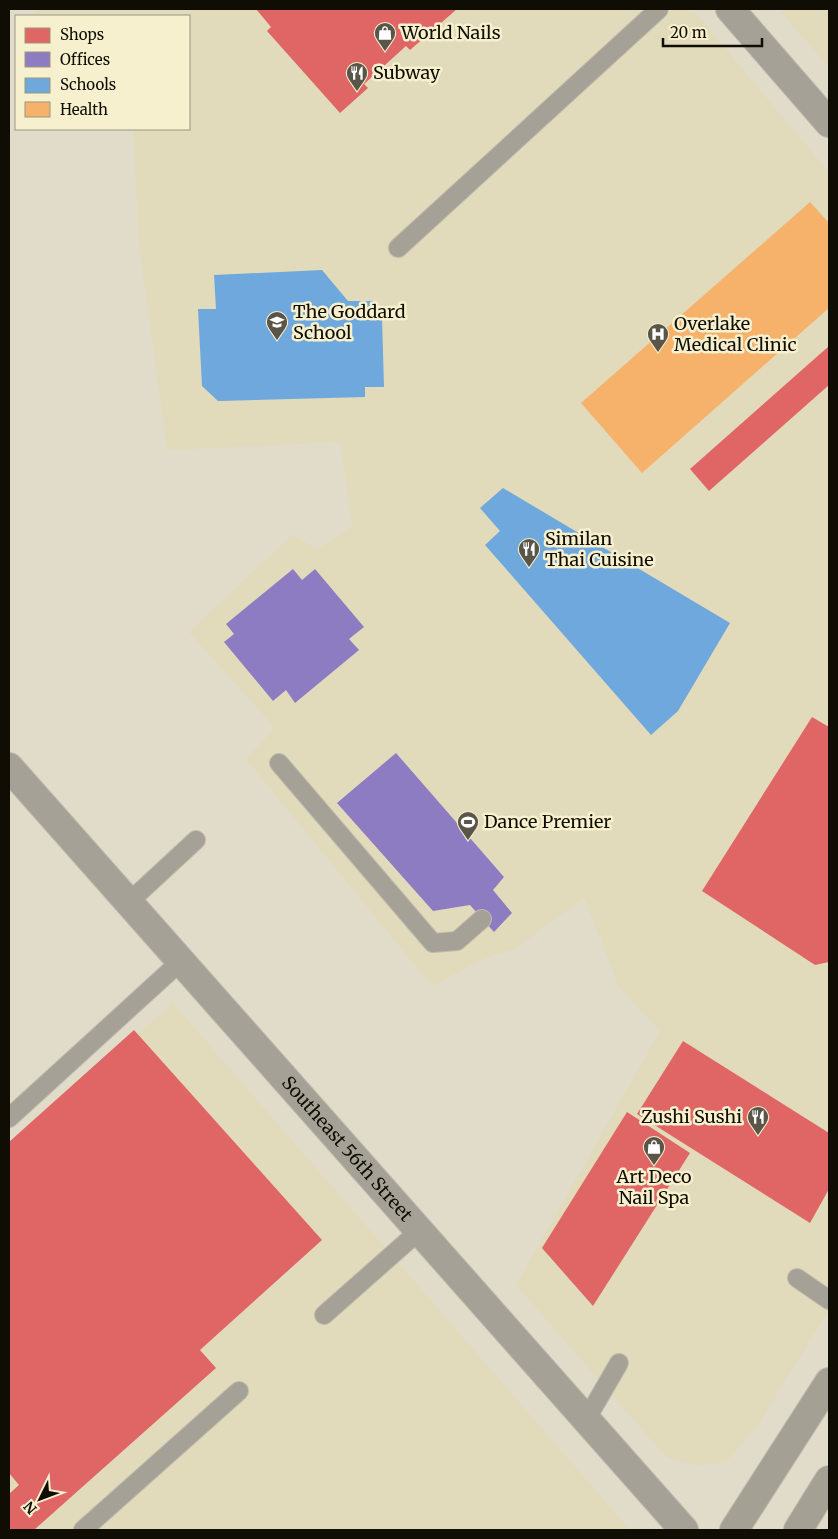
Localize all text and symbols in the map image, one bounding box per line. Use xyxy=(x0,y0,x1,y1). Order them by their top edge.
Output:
legend xyxy=(15,15,190,130)
scale bar xyxy=(663,15,762,47)
shop icon: World Nails xyxy=(373,21,397,52)
place label: World Nails xyxy=(400,21,501,44)
text: 20 m xyxy=(670,23,707,42)
text: Shops xyxy=(60,25,104,44)
text: Offices xyxy=(60,50,110,69)
restaurant icon: Subway xyxy=(345,61,369,92)
place label: Subway xyxy=(373,61,441,84)
text: Schools xyxy=(60,75,116,94)
text: Health xyxy=(60,100,108,119)
place label: The Goddard School xyxy=(293,300,406,344)
school or university icon: The Goddard School xyxy=(265,310,289,341)
place label: Overlake Medical Clinic xyxy=(674,312,797,356)
hospital icon: Overlake Medical Clinic xyxy=(646,322,670,353)
place label: Similan Thai Cuisine xyxy=(545,527,654,571)
restaurant icon: Similan Thai Cuisine xyxy=(517,537,541,568)
sports icon: Dance Premier xyxy=(456,810,480,841)
place label: Dance Premier xyxy=(484,810,611,833)
street label: Southeast 56th Street xyxy=(277,1071,418,1226)
place label: Zushi Sushi xyxy=(641,1105,742,1128)
restaurant icon: Zushi Sushi xyxy=(746,1105,770,1136)
shop icon: Art Deco Nail Spa xyxy=(642,1135,666,1166)
place label: Art Deco Nail Spa xyxy=(615,1165,692,1209)
north arrow xyxy=(15,1474,65,1524)
text: N xyxy=(20,1498,41,1518)

